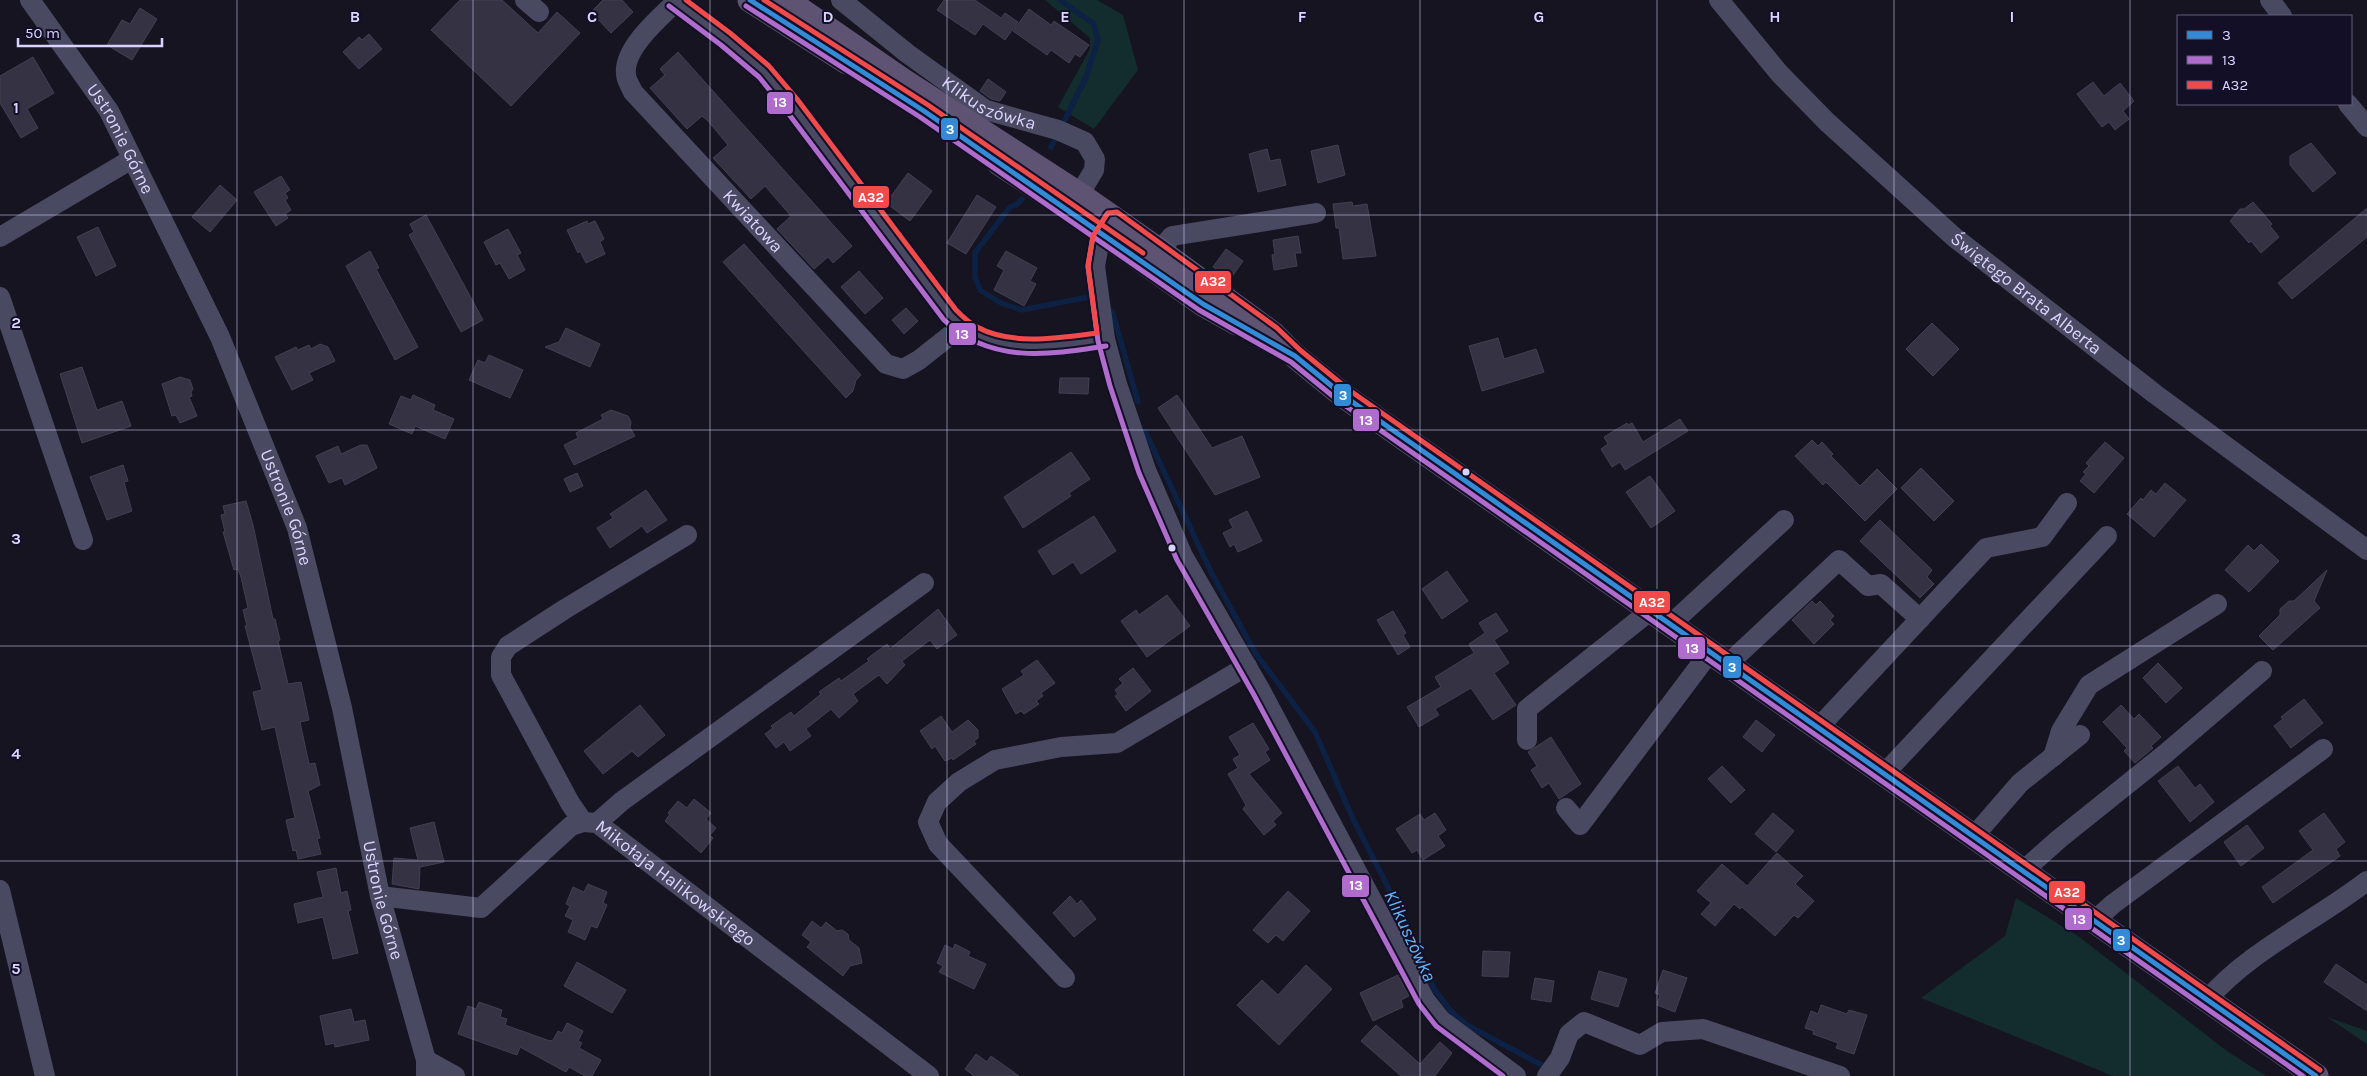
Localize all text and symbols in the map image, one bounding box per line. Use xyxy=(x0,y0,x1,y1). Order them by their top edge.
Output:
text: B xyxy=(350,7,360,26)
text: C xyxy=(587,7,597,26)
text: D xyxy=(823,7,834,26)
text: E xyxy=(1060,7,1070,26)
text: F xyxy=(1298,7,1307,26)
text: G xyxy=(1534,7,1544,26)
text: H xyxy=(1769,7,1781,26)
text: I xyxy=(2010,7,2014,26)
scale bar xyxy=(18,15,161,47)
legend xyxy=(2177,15,2352,105)
text: 50 m xyxy=(25,24,60,42)
text: 3 xyxy=(2222,26,2231,44)
text: 13 xyxy=(2222,51,2236,69)
street label: Klikuszówka xyxy=(938,71,1039,134)
text: A32 xyxy=(2222,76,2248,94)
street label: Ustronie Górne xyxy=(82,79,159,197)
line badge: 13 xyxy=(766,91,794,115)
text: 13 xyxy=(773,94,787,111)
text: 1 xyxy=(13,98,19,117)
line badge: 3 xyxy=(940,117,959,141)
text: 3 xyxy=(946,121,954,138)
street label: Kwiatowa xyxy=(718,185,788,257)
line badge: A32 xyxy=(852,185,890,209)
text: A32 xyxy=(858,189,884,206)
street label: Świętego Brata Alberta xyxy=(1946,227,2106,359)
line badge: A32 xyxy=(1194,270,1232,294)
text: A32 xyxy=(1200,273,1226,290)
text: 2 xyxy=(11,313,21,332)
line badge: 13 xyxy=(948,322,977,346)
text: 13 xyxy=(955,326,969,343)
line badge: 3 xyxy=(1333,383,1352,407)
text: 3 xyxy=(1339,387,1347,404)
line badge: 13 xyxy=(1352,408,1380,432)
text: 13 xyxy=(1359,412,1373,429)
street label: Ustronie Górne xyxy=(255,446,317,568)
unlabelled marker xyxy=(1461,467,1471,477)
text: 3 xyxy=(11,529,21,548)
unlabelled marker xyxy=(1167,543,1177,553)
line badge: A32 xyxy=(1633,590,1671,614)
text: A32 xyxy=(1639,594,1665,611)
line badge: 13 xyxy=(1677,636,1706,660)
text: 13 xyxy=(1685,640,1699,657)
line badge: 3 xyxy=(1722,655,1742,679)
text: 3 xyxy=(1728,659,1736,676)
text: 4 xyxy=(11,744,21,763)
street label: Mikołaja Halikowskiego xyxy=(591,815,760,951)
street label: Ustronie Górne xyxy=(358,839,408,962)
line badge: 13 xyxy=(1341,874,1370,898)
text: 13 xyxy=(1349,877,1363,894)
line badge: A32 xyxy=(2048,880,2086,904)
text: A32 xyxy=(2054,884,2080,901)
water label: Klikuszówka xyxy=(1379,887,1441,985)
line badge: 13 xyxy=(2064,907,2093,931)
text: 13 xyxy=(2072,911,2086,928)
line badge: 3 xyxy=(2112,928,2131,952)
text: 3 xyxy=(2117,932,2125,949)
text: 5 xyxy=(11,959,21,978)

